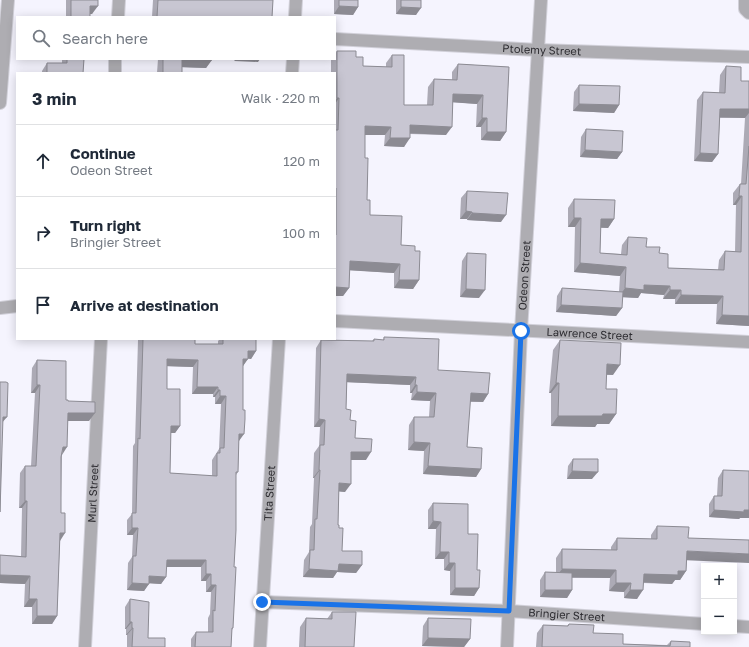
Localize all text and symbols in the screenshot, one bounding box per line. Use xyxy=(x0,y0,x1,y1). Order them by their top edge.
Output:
search box xyxy=(16,16,336,60)
icon: search xyxy=(30,27,52,49)
text: Search here xyxy=(62,29,148,47)
street label: Ptolemy Street xyxy=(502,41,582,57)
text: 3 min xyxy=(32,88,76,109)
text: Walk · 220 m xyxy=(241,90,320,106)
text: Continue xyxy=(70,144,136,162)
icon: ahead xyxy=(32,150,54,172)
text: 120 m xyxy=(283,153,320,169)
text: Odeon Street xyxy=(70,162,153,178)
text: Turn right xyxy=(70,216,141,234)
icon: right xyxy=(32,222,54,244)
text: 100 m xyxy=(283,225,320,241)
text: Bringier Street xyxy=(70,234,161,250)
street label: Odeon Street xyxy=(515,240,532,311)
icon: arrive xyxy=(32,294,54,316)
text: Arrive at destination xyxy=(70,296,219,314)
route start xyxy=(512,322,530,340)
street label: Lawrence Street xyxy=(546,325,633,342)
street label: Murl Street xyxy=(84,463,101,523)
street label: Tita Street xyxy=(261,465,277,521)
map controls xyxy=(701,563,737,635)
button: + xyxy=(701,563,737,599)
route end xyxy=(253,593,271,611)
button: − xyxy=(701,599,737,635)
street label: Bringier Street xyxy=(528,605,606,623)

